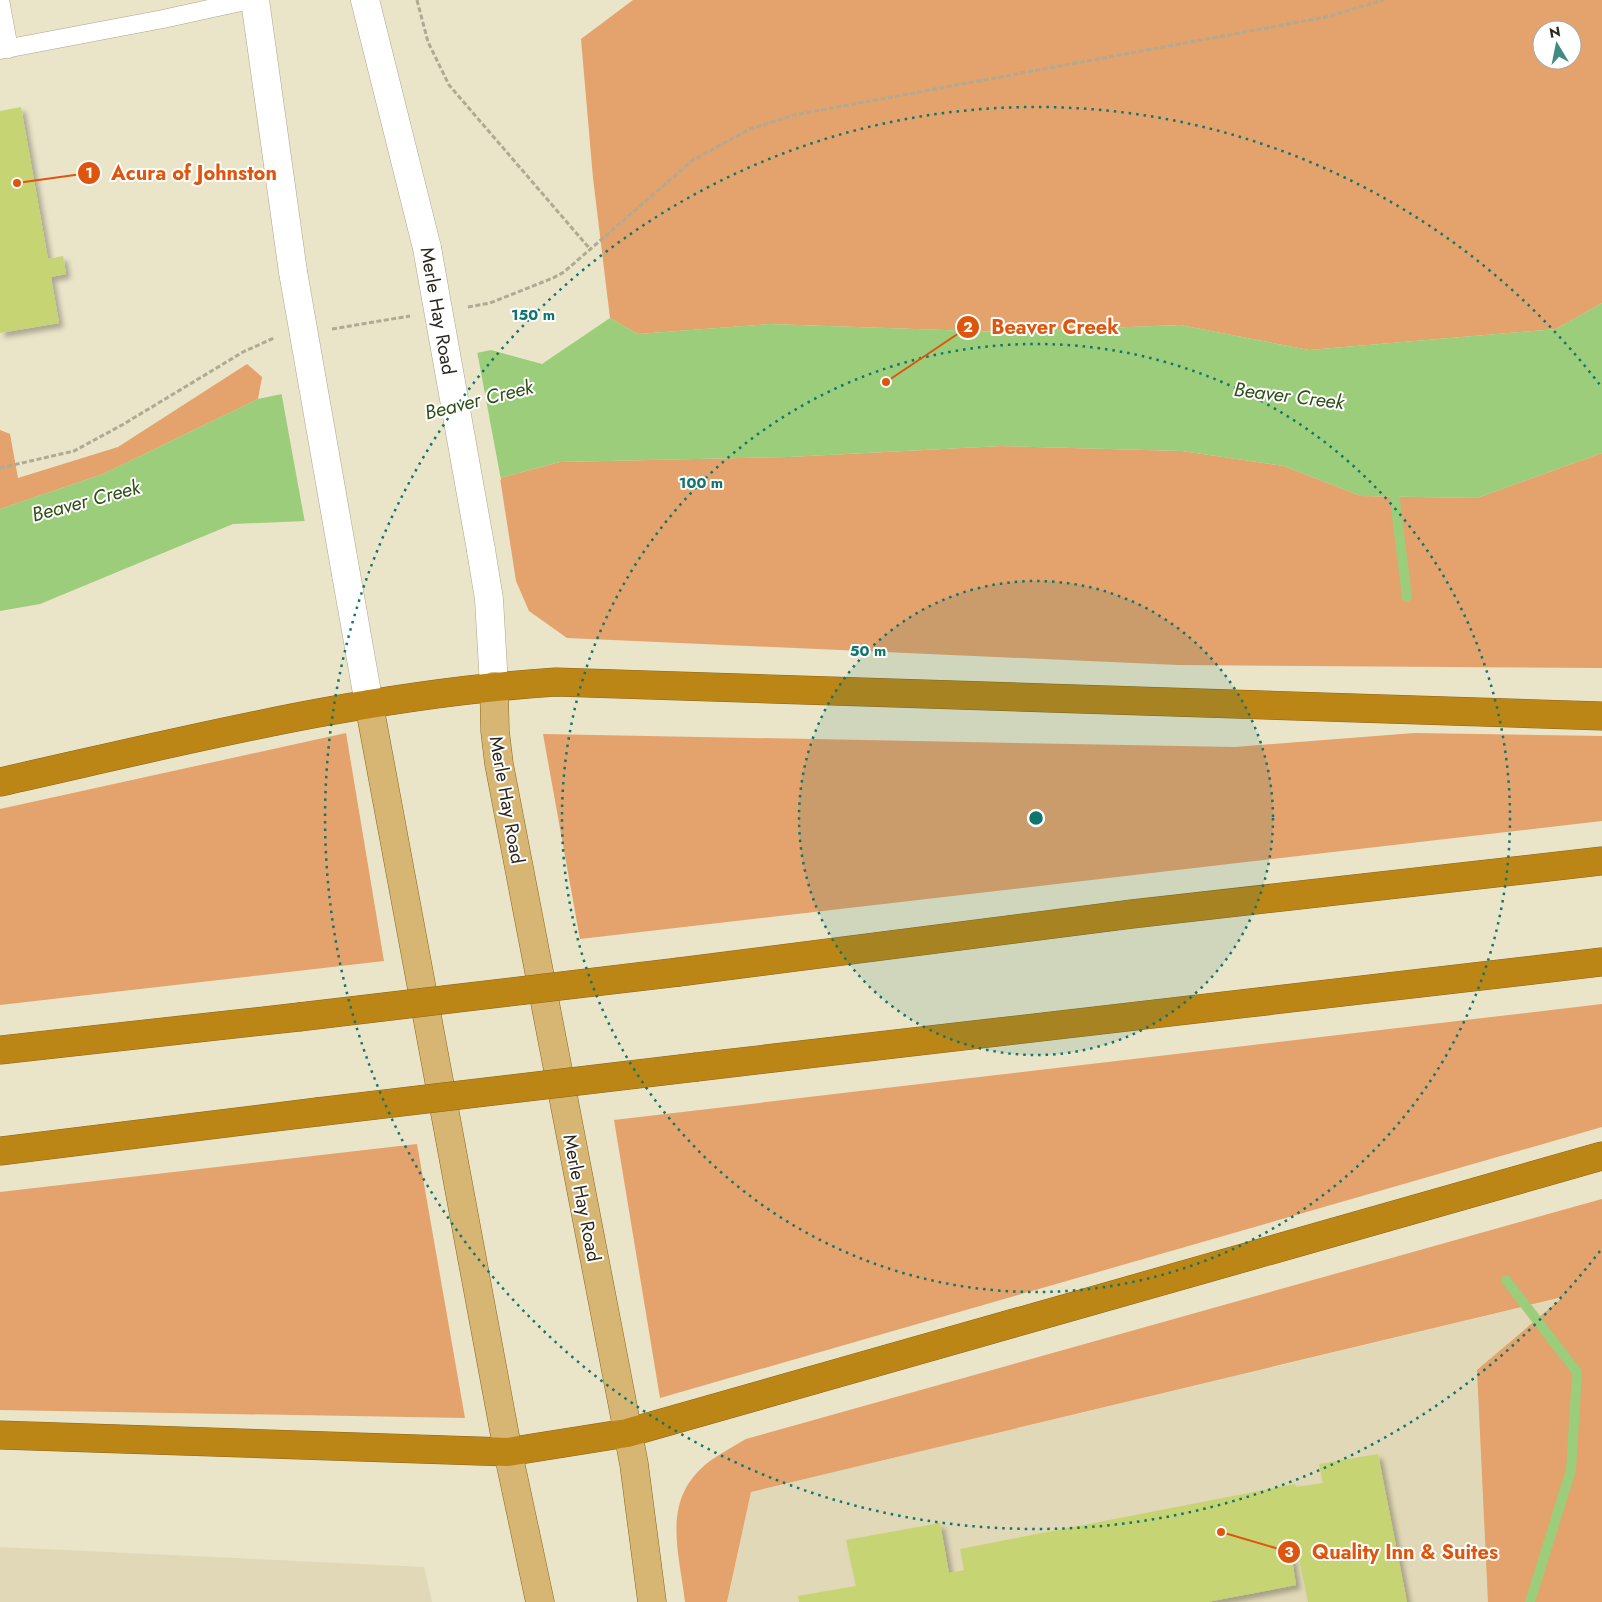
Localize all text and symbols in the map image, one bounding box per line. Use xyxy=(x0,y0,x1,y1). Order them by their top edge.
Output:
north arrow xyxy=(1532,20,1582,70)
text: N xyxy=(1548,21,1562,43)
callout: Acura of Johnston xyxy=(76,155,287,190)
text: Acura of Johnston xyxy=(110,159,277,188)
text: 1 xyxy=(85,162,93,184)
street label: Merle Hay Road xyxy=(413,245,463,377)
text: 150 m xyxy=(511,304,555,326)
callout: Beaver Creek xyxy=(956,309,1129,344)
text: Beaver Creek xyxy=(991,313,1119,342)
text: 2 xyxy=(963,316,973,338)
water label: Beaver Creek xyxy=(422,372,538,427)
water label: Beaver Creek xyxy=(1232,375,1347,417)
water label: Beaver Creek xyxy=(29,472,145,529)
text: 100 m xyxy=(679,472,723,494)
text: 50 m xyxy=(850,640,886,662)
street label: Merle Hay Road xyxy=(482,734,532,866)
centre of rings xyxy=(1027,809,1045,827)
street label: Merle Hay Road xyxy=(556,1132,608,1264)
callout: Quality Inn & Suites xyxy=(1277,1535,1508,1570)
text: Quality Inn & Suites xyxy=(1312,1538,1498,1567)
text: 3 xyxy=(1284,1541,1294,1563)

